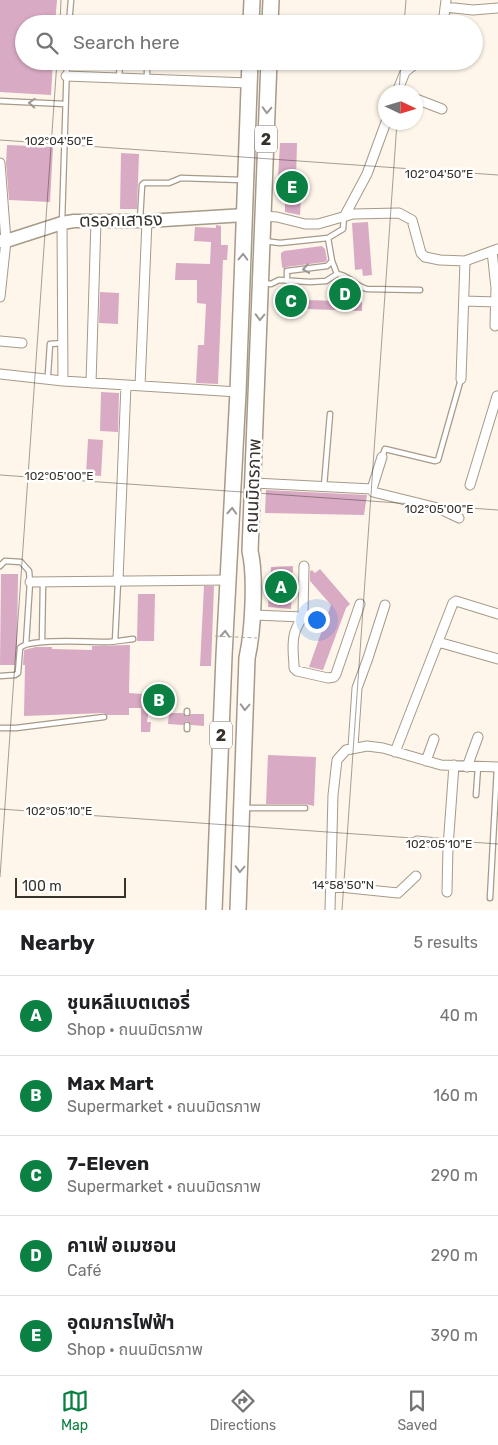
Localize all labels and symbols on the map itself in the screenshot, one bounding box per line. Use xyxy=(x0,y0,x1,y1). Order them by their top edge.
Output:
north arrow xyxy=(378,85,423,130)
one-way arrow xyxy=(28,97,36,108)
one-way arrow xyxy=(262,106,272,114)
road number: 2 xyxy=(255,126,277,152)
text: 102°04'50"E xyxy=(25,134,93,148)
text: 102°04'50"E xyxy=(405,167,473,181)
pin: E xyxy=(276,168,308,206)
street label: ตรอกเสาธง xyxy=(79,208,163,232)
one-way arrow xyxy=(238,253,249,261)
one-way arrow xyxy=(301,263,310,273)
pin: D xyxy=(329,275,361,313)
pin: C xyxy=(275,282,307,320)
one-way arrow xyxy=(255,314,265,321)
street label: ถนนมิตรภาพ xyxy=(240,438,266,534)
text: 102°05'00"E xyxy=(25,469,93,483)
text: 102°05'00"E xyxy=(405,502,473,516)
one-way arrow xyxy=(226,507,237,515)
pin: A xyxy=(265,568,297,606)
your location xyxy=(304,607,330,633)
one-way arrow xyxy=(219,630,230,638)
pin: B xyxy=(143,681,175,719)
one-way arrow xyxy=(240,703,251,711)
road number: 2 xyxy=(210,722,232,748)
text: 102°05'10"E xyxy=(26,804,92,818)
text: 102°05'10"E xyxy=(406,837,472,851)
one-way arrow xyxy=(234,866,245,874)
scale bar xyxy=(15,875,126,898)
text: 14°58'50"N xyxy=(312,878,374,892)

